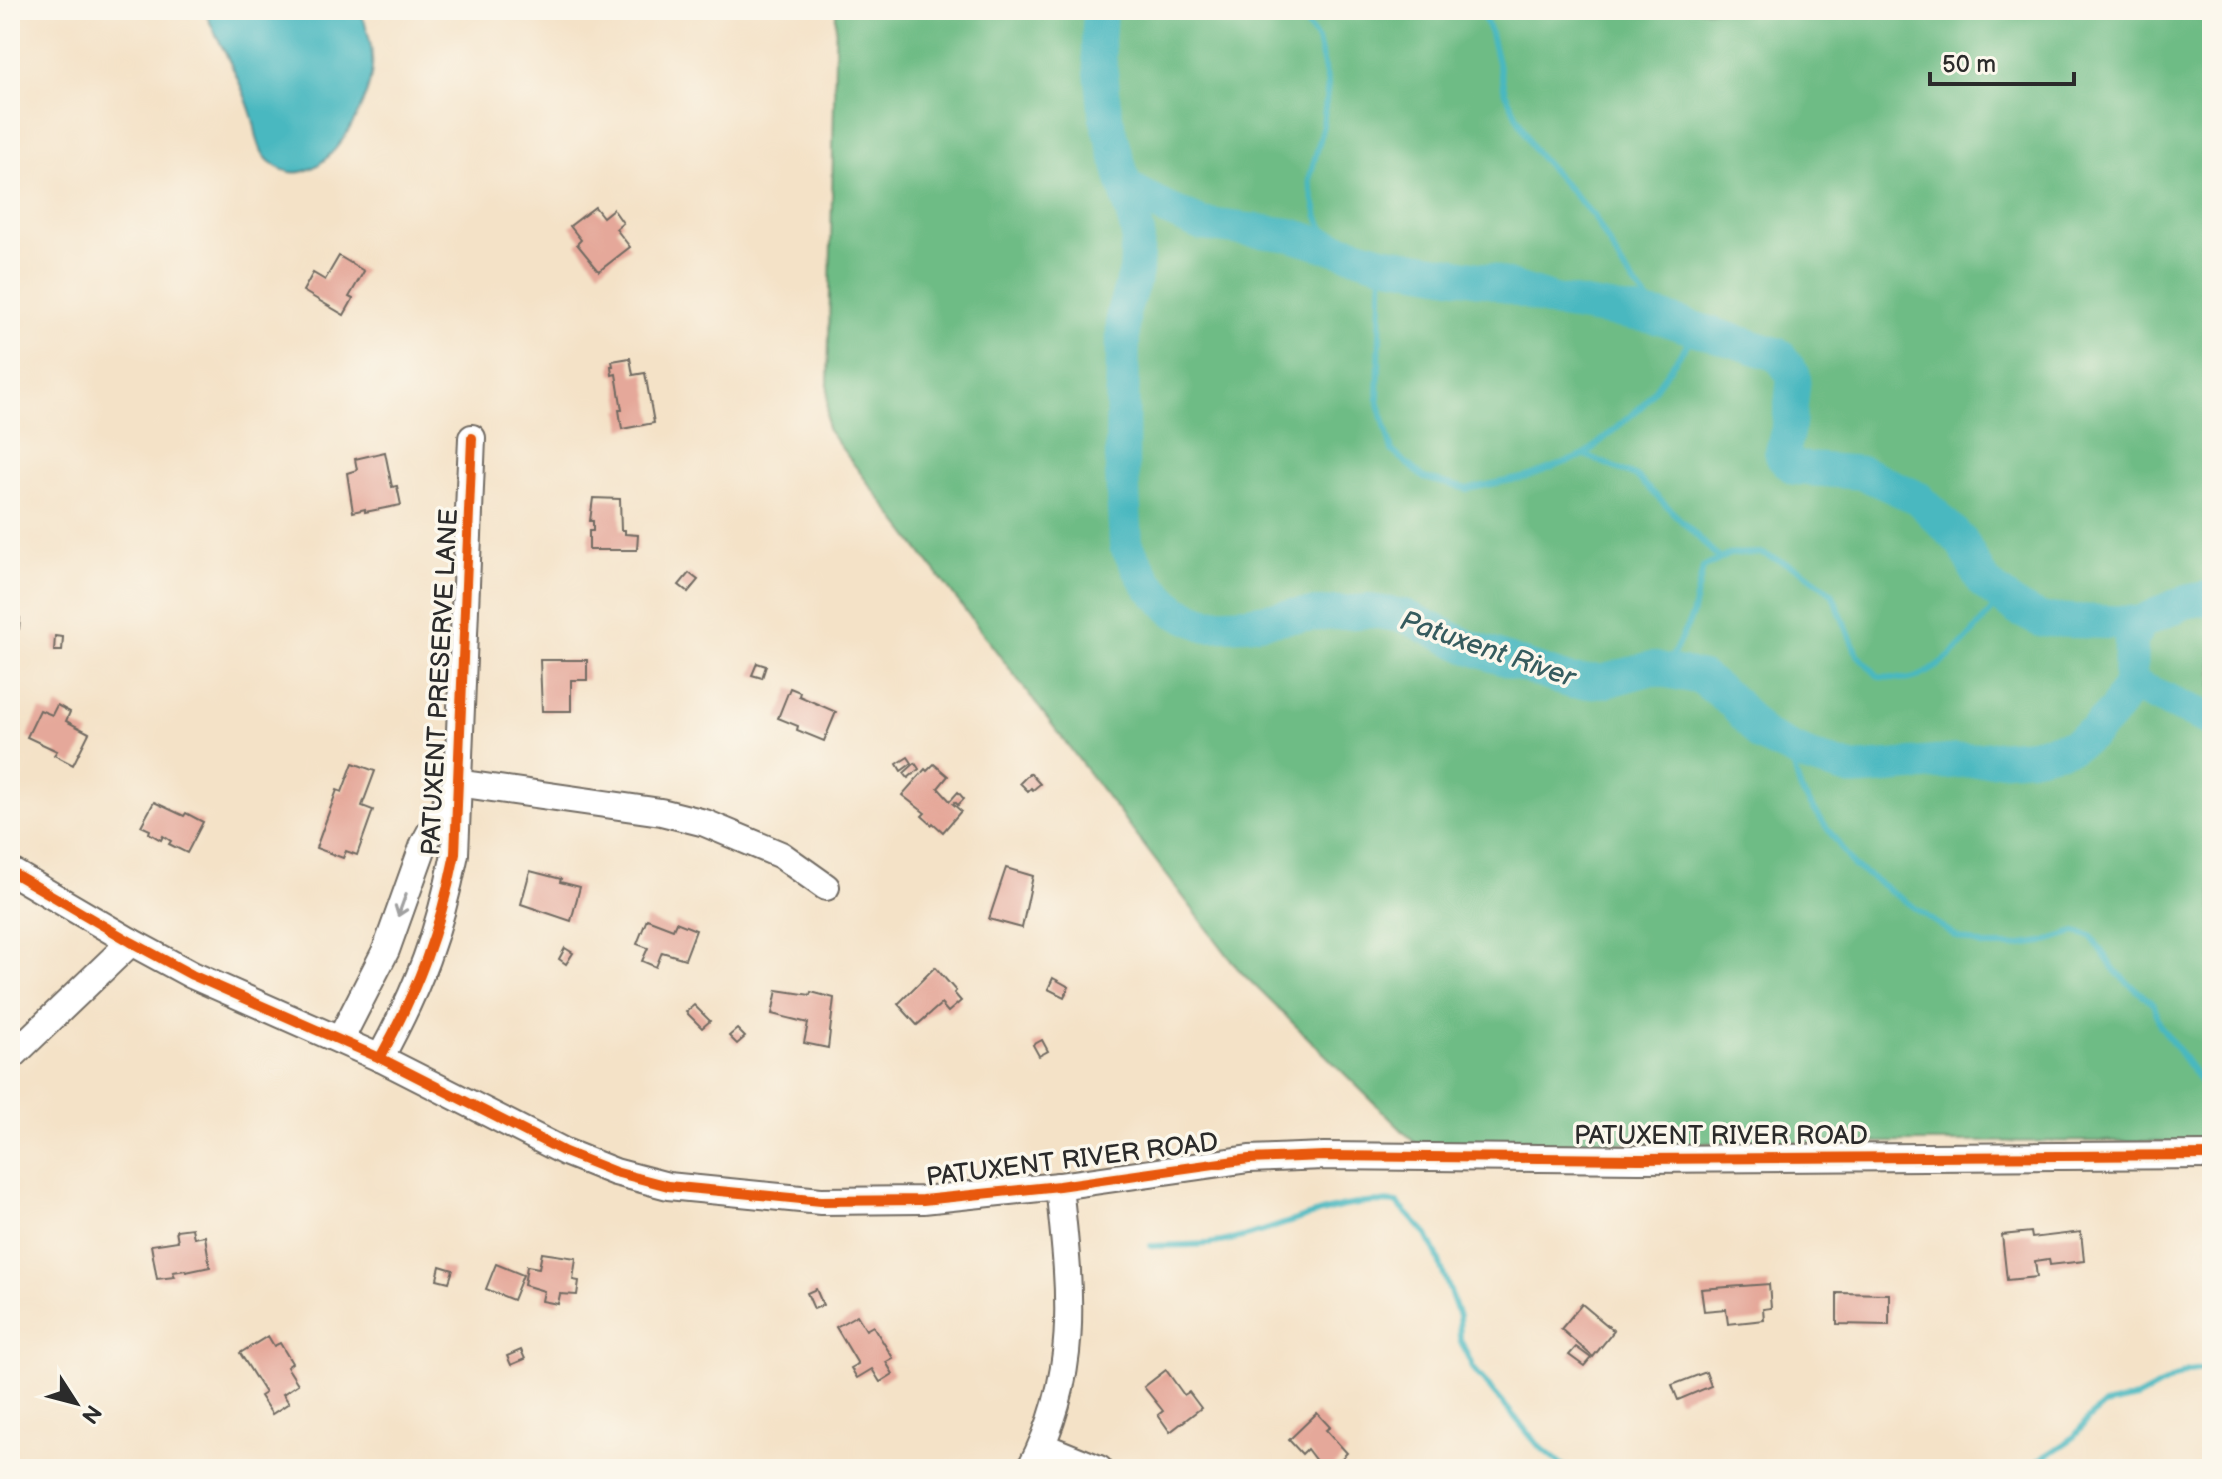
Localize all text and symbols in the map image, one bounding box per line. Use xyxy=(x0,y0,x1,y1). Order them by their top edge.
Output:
scale bar xyxy=(1930,36,2074,86)
text: 50 m xyxy=(1942,50,1996,79)
street label: PATUXENT PRESERVE LANE xyxy=(416,508,465,856)
water label: Patuxent River xyxy=(1396,604,1581,695)
one-way arrow xyxy=(394,893,408,917)
street label: PATUXENT RIVER ROAD xyxy=(1574,1121,1868,1152)
street label: PATUXENT RIVER ROAD xyxy=(924,1127,1220,1194)
north arrow xyxy=(36,1363,116,1443)
text: N xyxy=(75,1399,107,1428)

